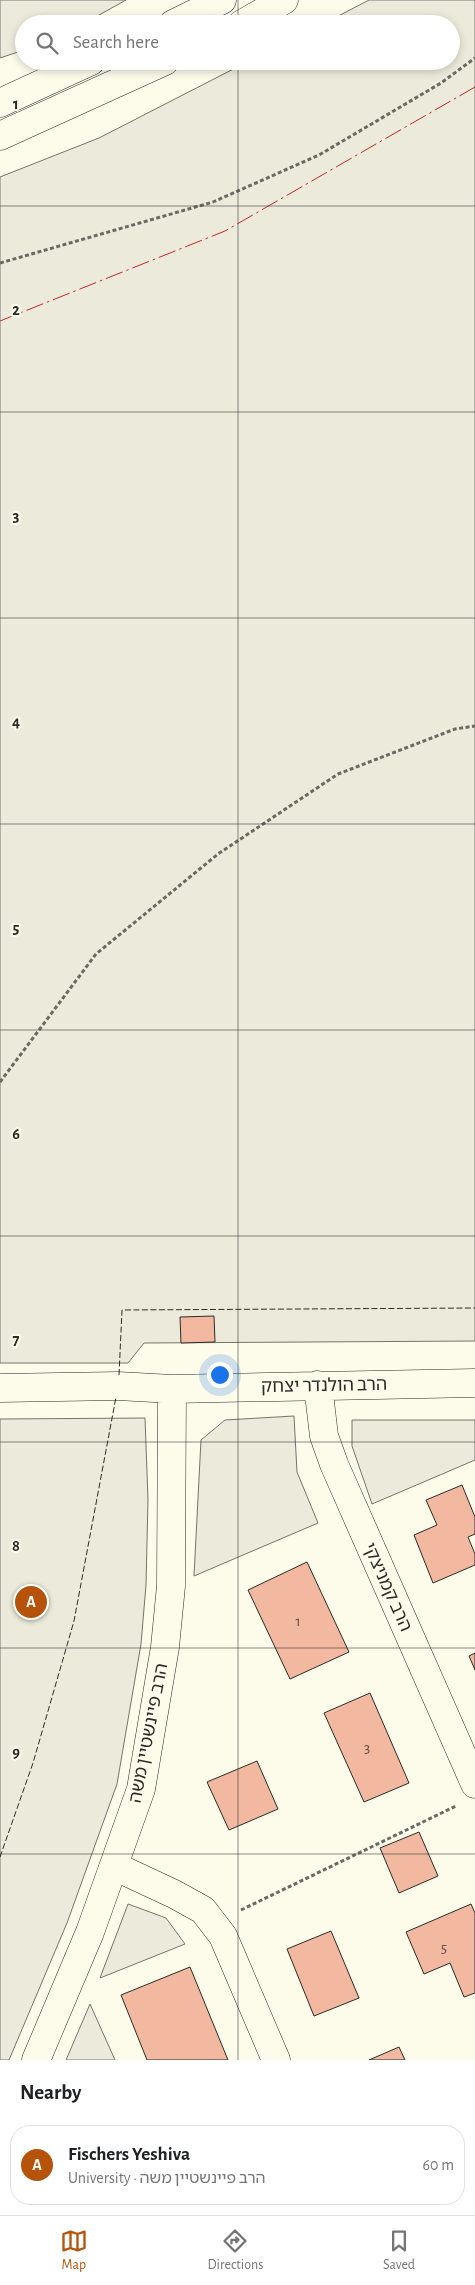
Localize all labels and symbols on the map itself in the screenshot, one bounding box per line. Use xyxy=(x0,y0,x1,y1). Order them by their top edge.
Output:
text: 1 xyxy=(13,96,19,112)
text: 2 xyxy=(12,302,20,318)
text: 3 xyxy=(13,508,20,524)
text: 4 xyxy=(12,714,20,730)
text: 5 xyxy=(13,920,20,936)
text: 6 xyxy=(12,1126,20,1142)
text: 7 xyxy=(13,1332,20,1348)
your location xyxy=(207,1362,233,1388)
street label: הרב הולנדר יצחק xyxy=(261,1375,387,1396)
text: 8 xyxy=(12,1538,20,1554)
street label: הרב קמניצקי xyxy=(360,1540,415,1634)
pin: A xyxy=(15,1583,47,1621)
house number: 1 xyxy=(295,1614,301,1629)
street label: הרב פיינשטיין משה xyxy=(127,1662,171,1805)
house number: 3 xyxy=(364,1741,370,1756)
text: 9 xyxy=(12,1744,20,1760)
house number: 5 xyxy=(441,1941,447,1956)

